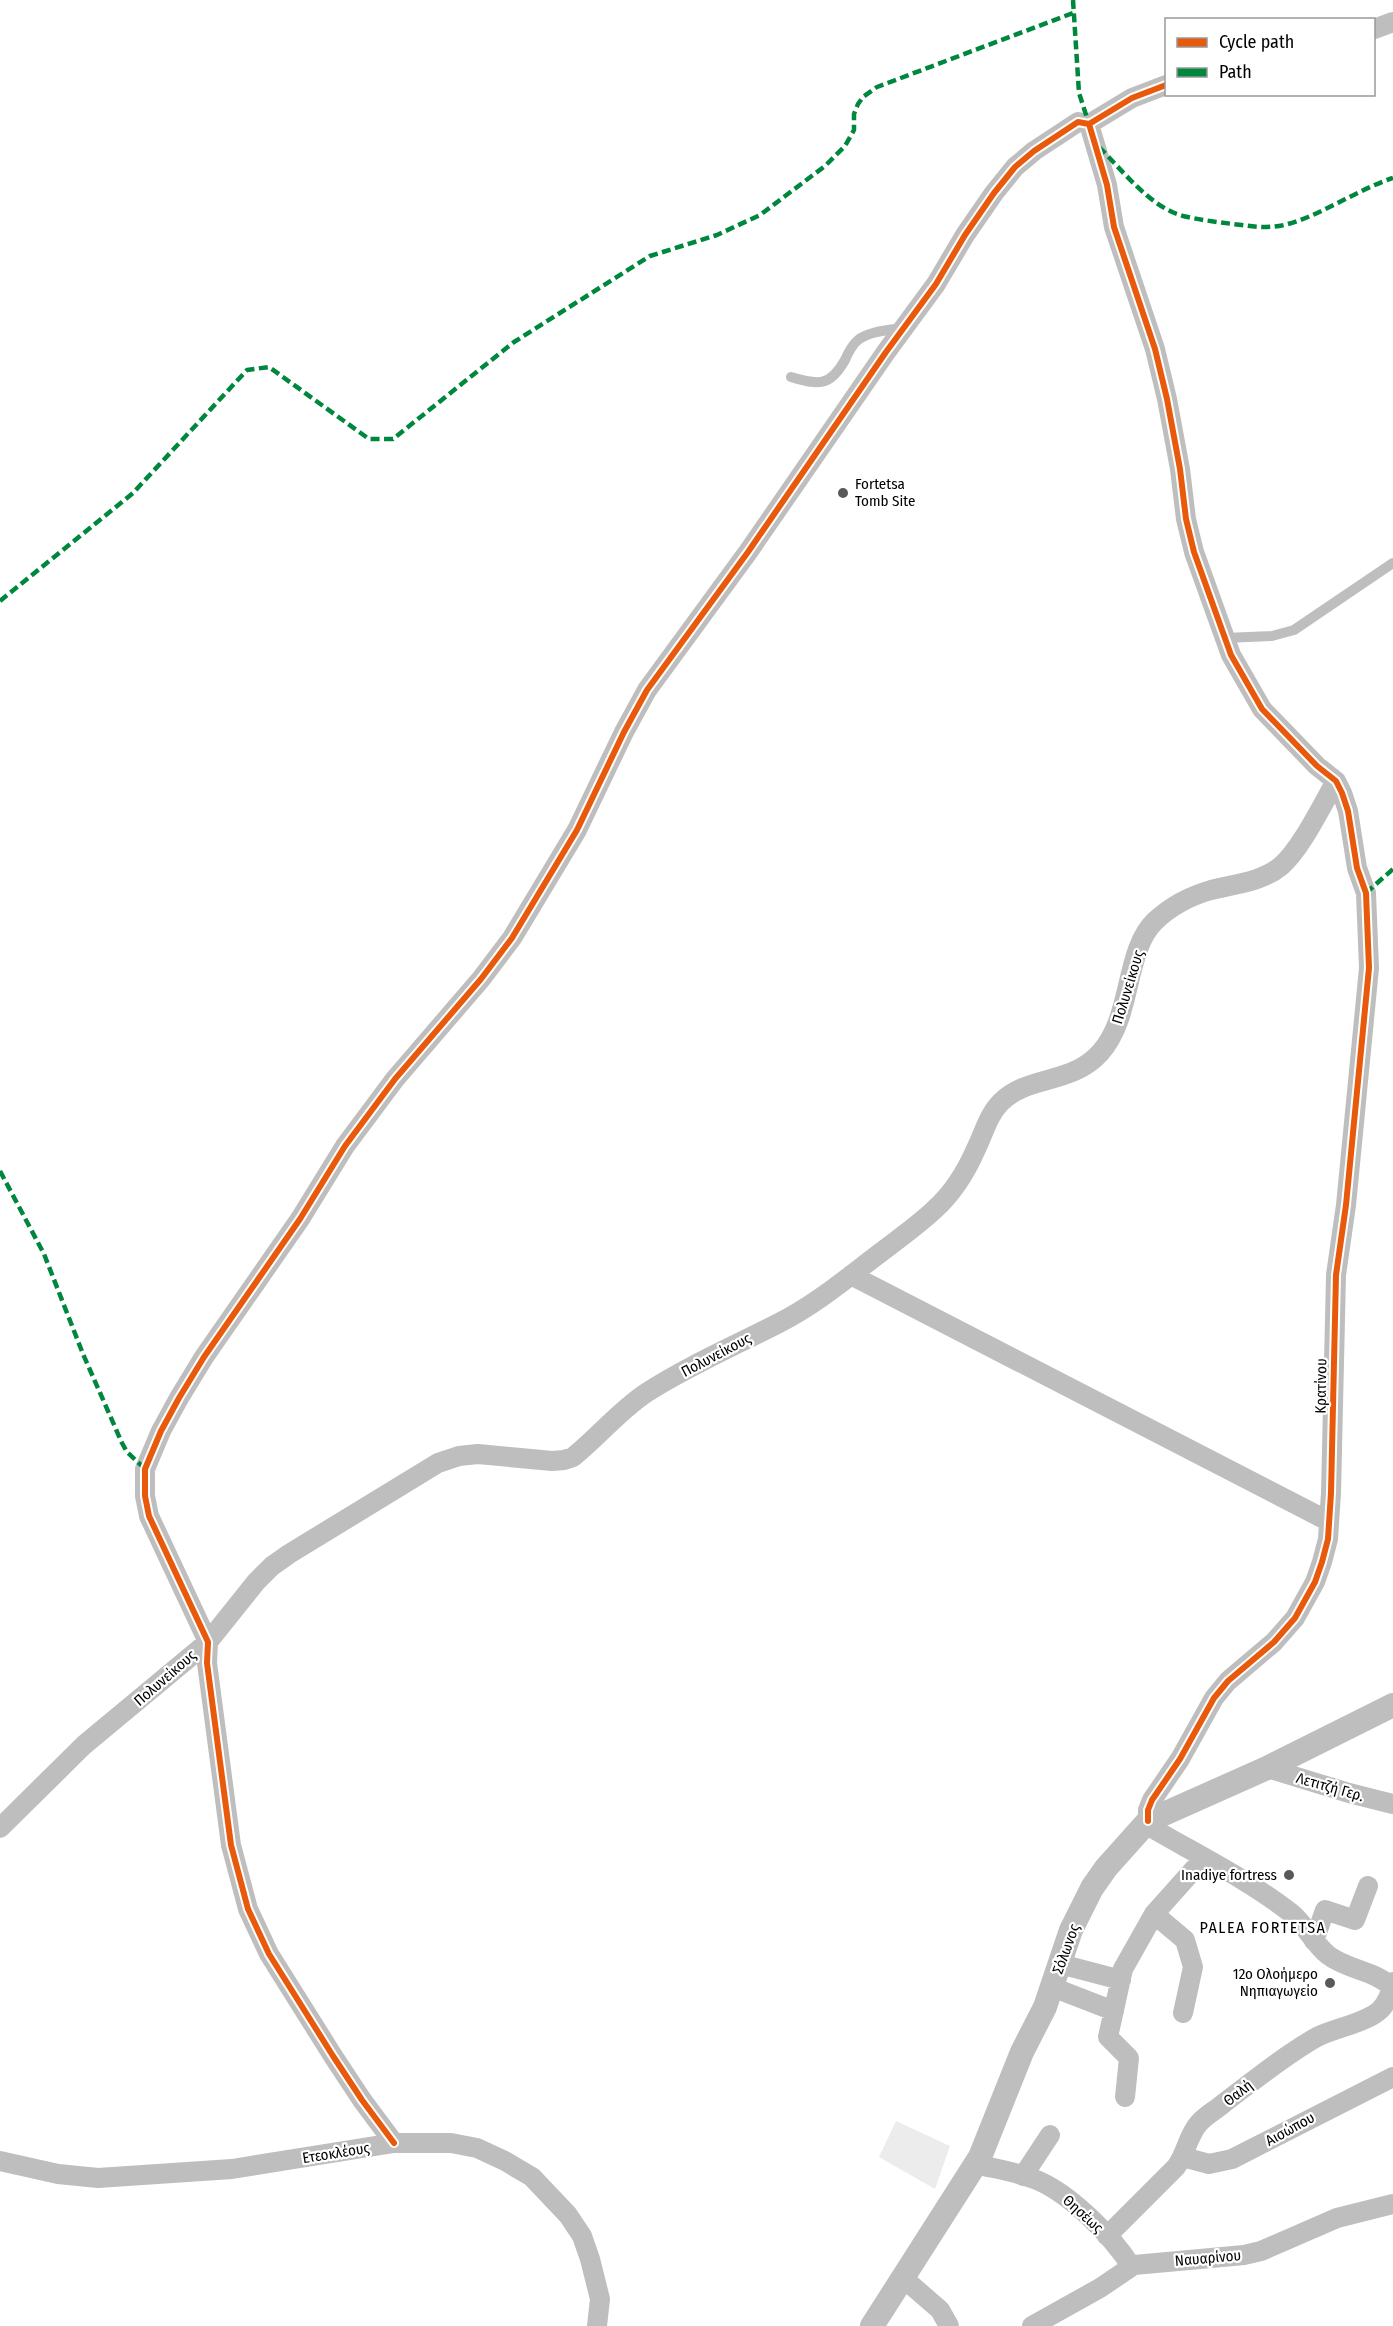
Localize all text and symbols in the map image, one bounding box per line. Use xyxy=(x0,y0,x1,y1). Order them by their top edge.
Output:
legend xyxy=(1165,18,1375,96)
text: Cycle path xyxy=(1219,31,1294,53)
text: Path xyxy=(1219,61,1252,83)
place label: Fortetsa Tomb Site xyxy=(855,475,915,510)
marker: Fortetsa Tomb Site xyxy=(836,486,850,500)
street label: Πολυνείκους xyxy=(1108,947,1148,1026)
street label: Πολυνείκους xyxy=(678,1329,755,1381)
street label: Κρατίνου xyxy=(1312,1358,1330,1414)
street label: Πολυνείκους xyxy=(130,1646,200,1710)
street label: Λετιτζή Γερ. xyxy=(1294,1769,1366,1805)
place label: Inadiye fortress xyxy=(1181,1866,1277,1884)
marker: Inadiye fortress xyxy=(1282,1868,1296,1882)
district label: PALEA FORTETSA xyxy=(1199,1918,1327,1937)
street label: Σόλωνος xyxy=(1049,1921,1084,1976)
place label: 12ο Ολοήμερο Νηπιαγωγείο xyxy=(1233,1965,1318,2000)
marker: 12ο Ολοήμερο Νηπιαγωγείο xyxy=(1323,1976,1337,1990)
street label: Θαλή xyxy=(1220,2076,1256,2110)
street label: Αισώπου xyxy=(1262,2108,1318,2150)
street label: Ετεοκλέους xyxy=(301,2139,372,2167)
street label: Θησέως xyxy=(1059,2191,1107,2237)
street label: Ναυαρίνου xyxy=(1174,2246,1242,2270)

